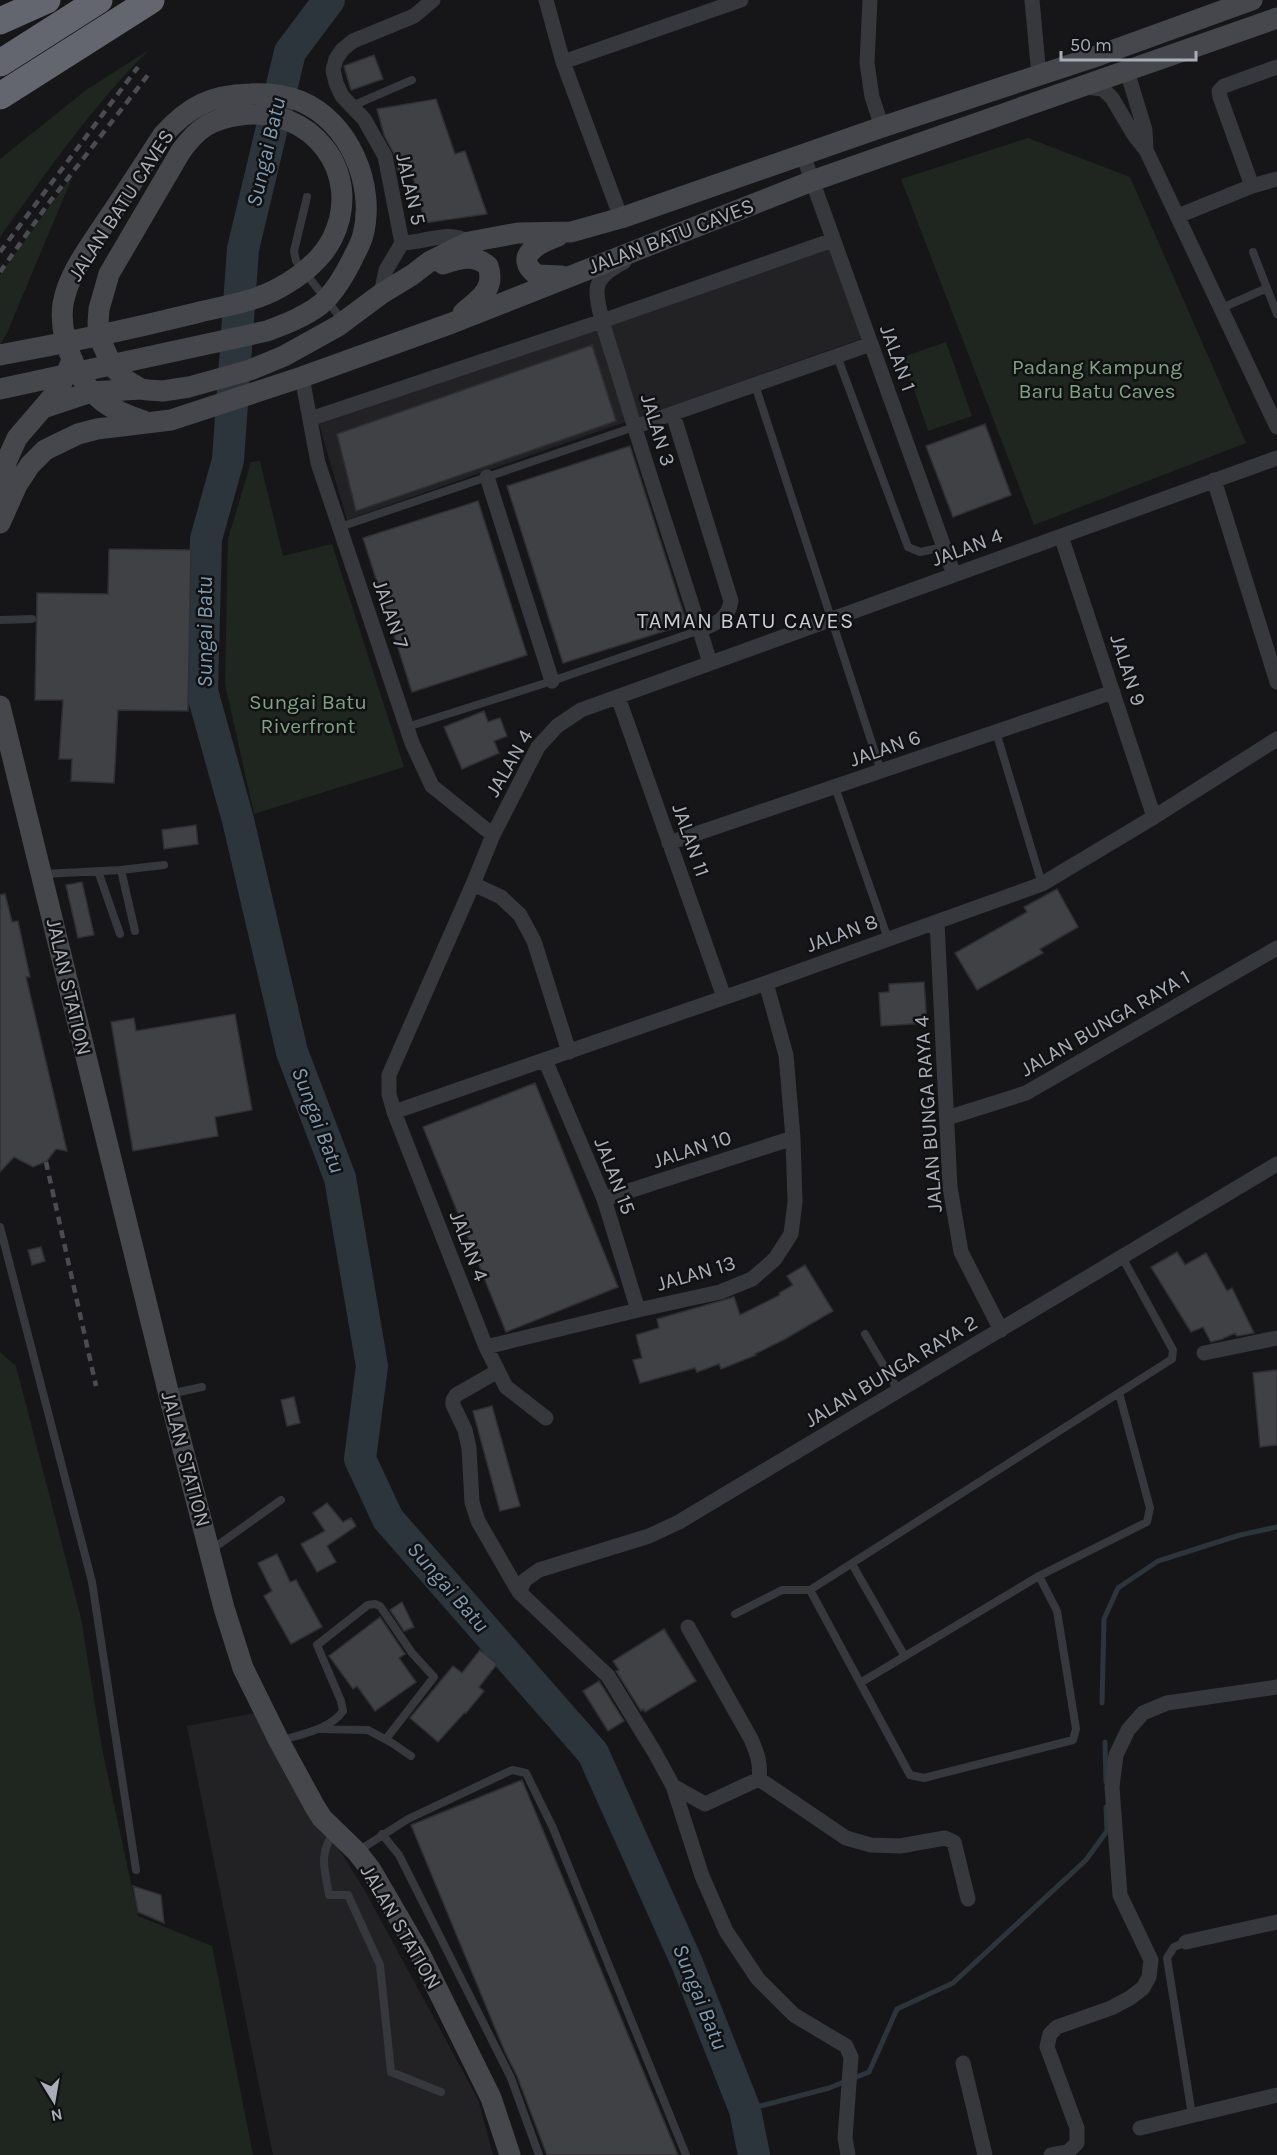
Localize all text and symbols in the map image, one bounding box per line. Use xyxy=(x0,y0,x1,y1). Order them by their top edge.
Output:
scale bar xyxy=(1061,24,1196,62)
text: 50 m xyxy=(1070,34,1112,56)
water label: Sungai Batu xyxy=(241,95,291,209)
street label: JALAN BATU CAVES xyxy=(63,125,179,285)
street label: JALAN 5 xyxy=(391,150,431,228)
street label: JALAN BATU CAVES xyxy=(585,193,757,279)
street label: JALAN 1 xyxy=(875,322,921,394)
park label: Padang Kampung Baru Batu Caves xyxy=(1012,355,1182,403)
street label: JALAN 3 xyxy=(636,391,680,469)
street label: JALAN 4 xyxy=(928,523,1006,571)
water label: Sungai Batu xyxy=(192,576,218,688)
street label: JALAN 7 xyxy=(368,576,414,652)
district label: TAMAN BATU CAVES xyxy=(637,608,855,634)
street label: JALAN 9 xyxy=(1105,631,1151,709)
park label: Sungai Batu Riverfront xyxy=(249,690,367,738)
street label: JALAN 4 xyxy=(480,725,538,801)
street label: JALAN 6 xyxy=(846,725,924,771)
street label: JALAN 11 xyxy=(667,800,715,880)
street label: JALAN 8 xyxy=(803,909,881,957)
street label: JALAN STATION xyxy=(42,916,96,1058)
street label: JALAN BUNGA RAYA 1 xyxy=(1016,965,1194,1081)
street label: JALAN BUNGA RAYA 4 xyxy=(909,1015,947,1213)
water label: Sungai Batu xyxy=(286,1063,350,1177)
street label: JALAN 10 xyxy=(650,1125,734,1173)
street label: JALAN 15 xyxy=(589,1134,641,1218)
street label: JALAN 4 xyxy=(445,1207,493,1285)
street label: JALAN 13 xyxy=(654,1250,738,1296)
street label: JALAN BUNGA RAYA 2 xyxy=(800,1310,982,1432)
street label: JALAN STATION xyxy=(156,1388,216,1530)
water label: Sungai Batu xyxy=(402,1536,494,1638)
street label: JALAN STATION xyxy=(356,1861,446,1993)
water label: Sungai Batu xyxy=(667,1940,733,2054)
north arrow xyxy=(24,2071,84,2131)
text: N xyxy=(49,2105,64,2126)

